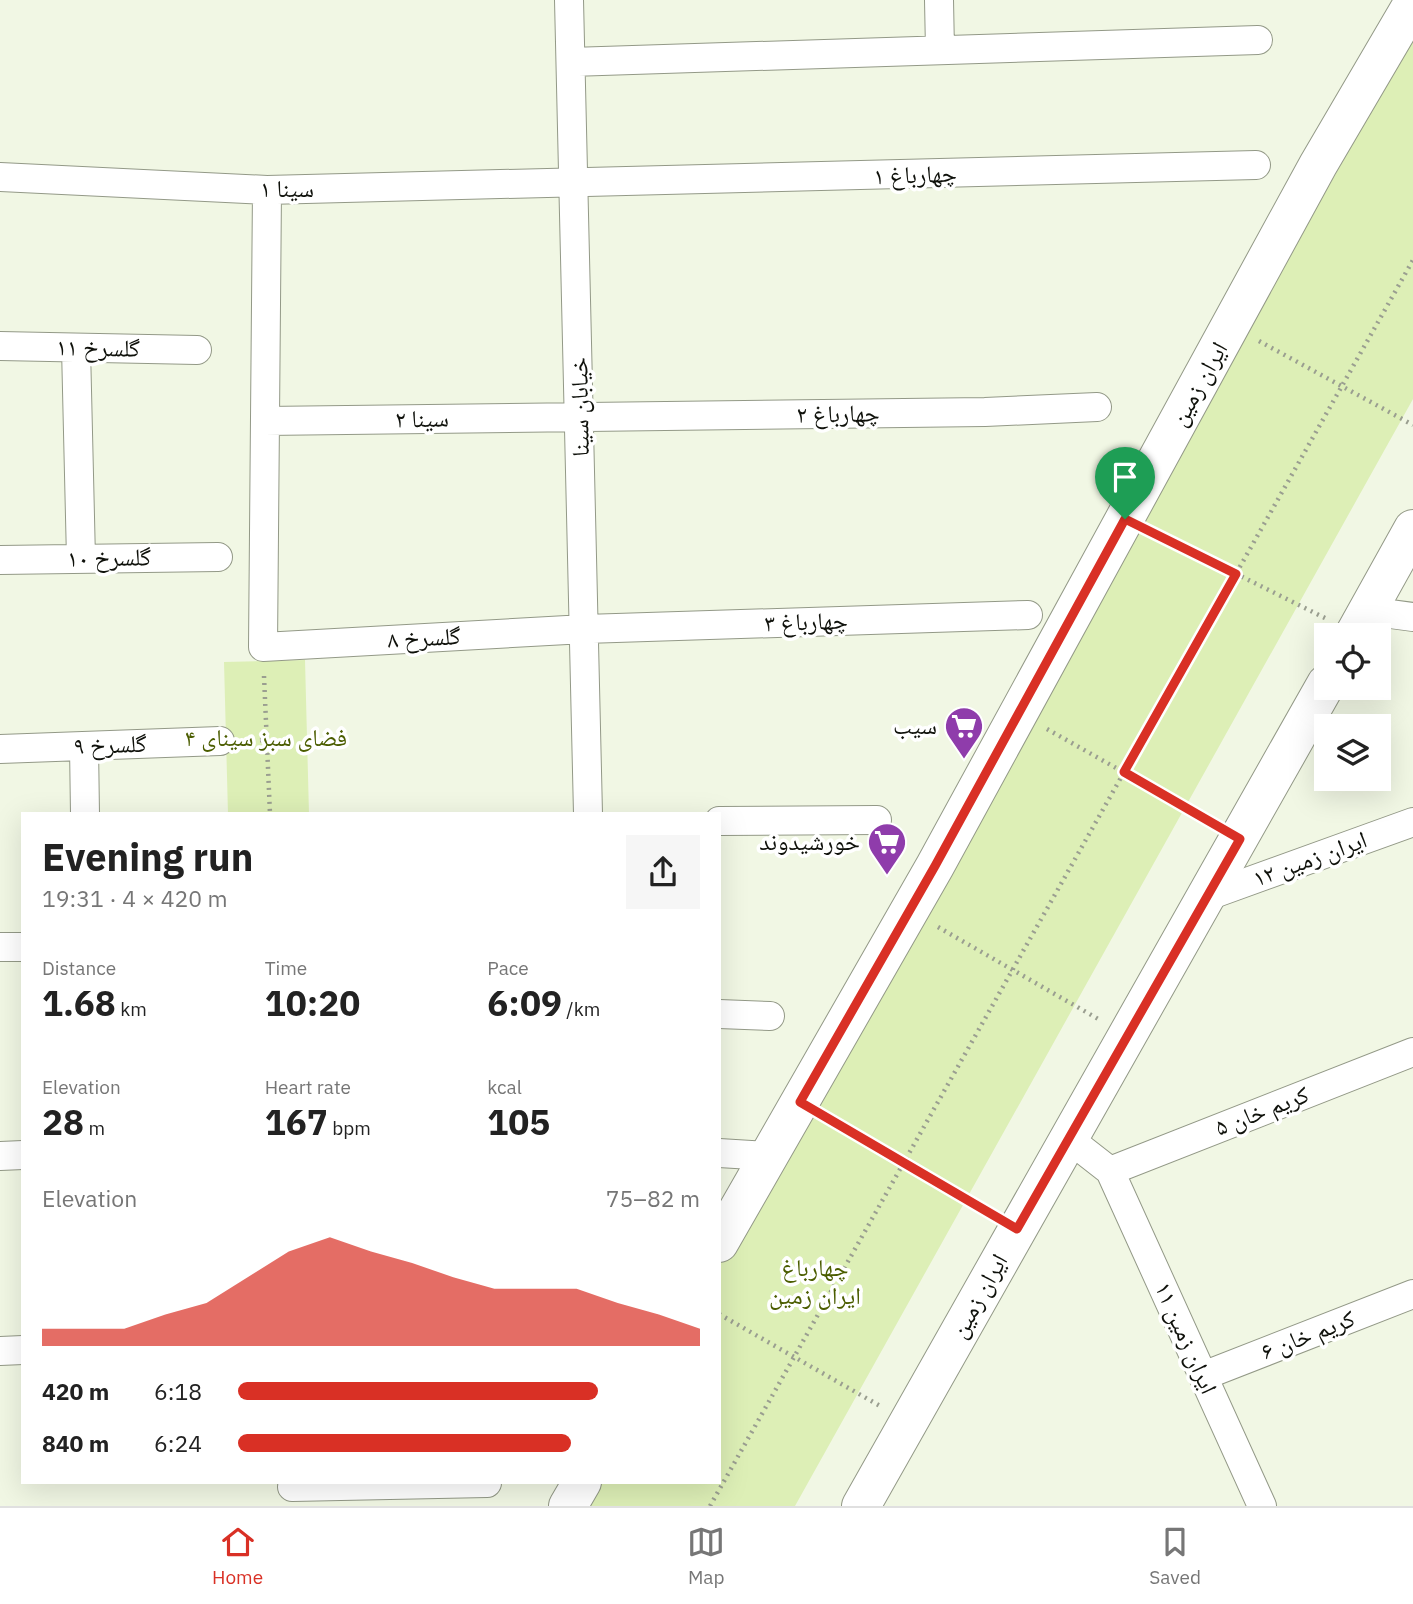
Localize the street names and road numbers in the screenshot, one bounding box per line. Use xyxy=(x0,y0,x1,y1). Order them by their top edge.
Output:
street label: چهارباغ ۱ xyxy=(873,157,957,191)
street label: سینا ۱ xyxy=(260,172,314,204)
street label: گلسرخ ۱۱ xyxy=(56,330,140,364)
street label: ایران زمین xyxy=(1162,336,1234,431)
street label: خیابان سینا xyxy=(562,357,596,457)
street label: چهارباغ ۲ xyxy=(796,396,880,430)
street label: سینا ۲ xyxy=(395,402,449,434)
street label: گلسرخ ۱۰ xyxy=(67,540,151,574)
street label: چهارباغ ۳ xyxy=(764,604,848,638)
street label: گلسرخ ۸ xyxy=(387,619,461,655)
street label: گلسرخ ۹ xyxy=(73,727,147,761)
street label: ایران زمین ۱۲ xyxy=(1248,823,1371,893)
street label: کریم خان ۵ xyxy=(1210,1078,1314,1144)
street label: ایران زمین xyxy=(942,1248,1014,1343)
street label: ایران زمین ۱۱ xyxy=(1148,1277,1226,1399)
street label: کریم خان ۶ xyxy=(1256,1302,1360,1368)

